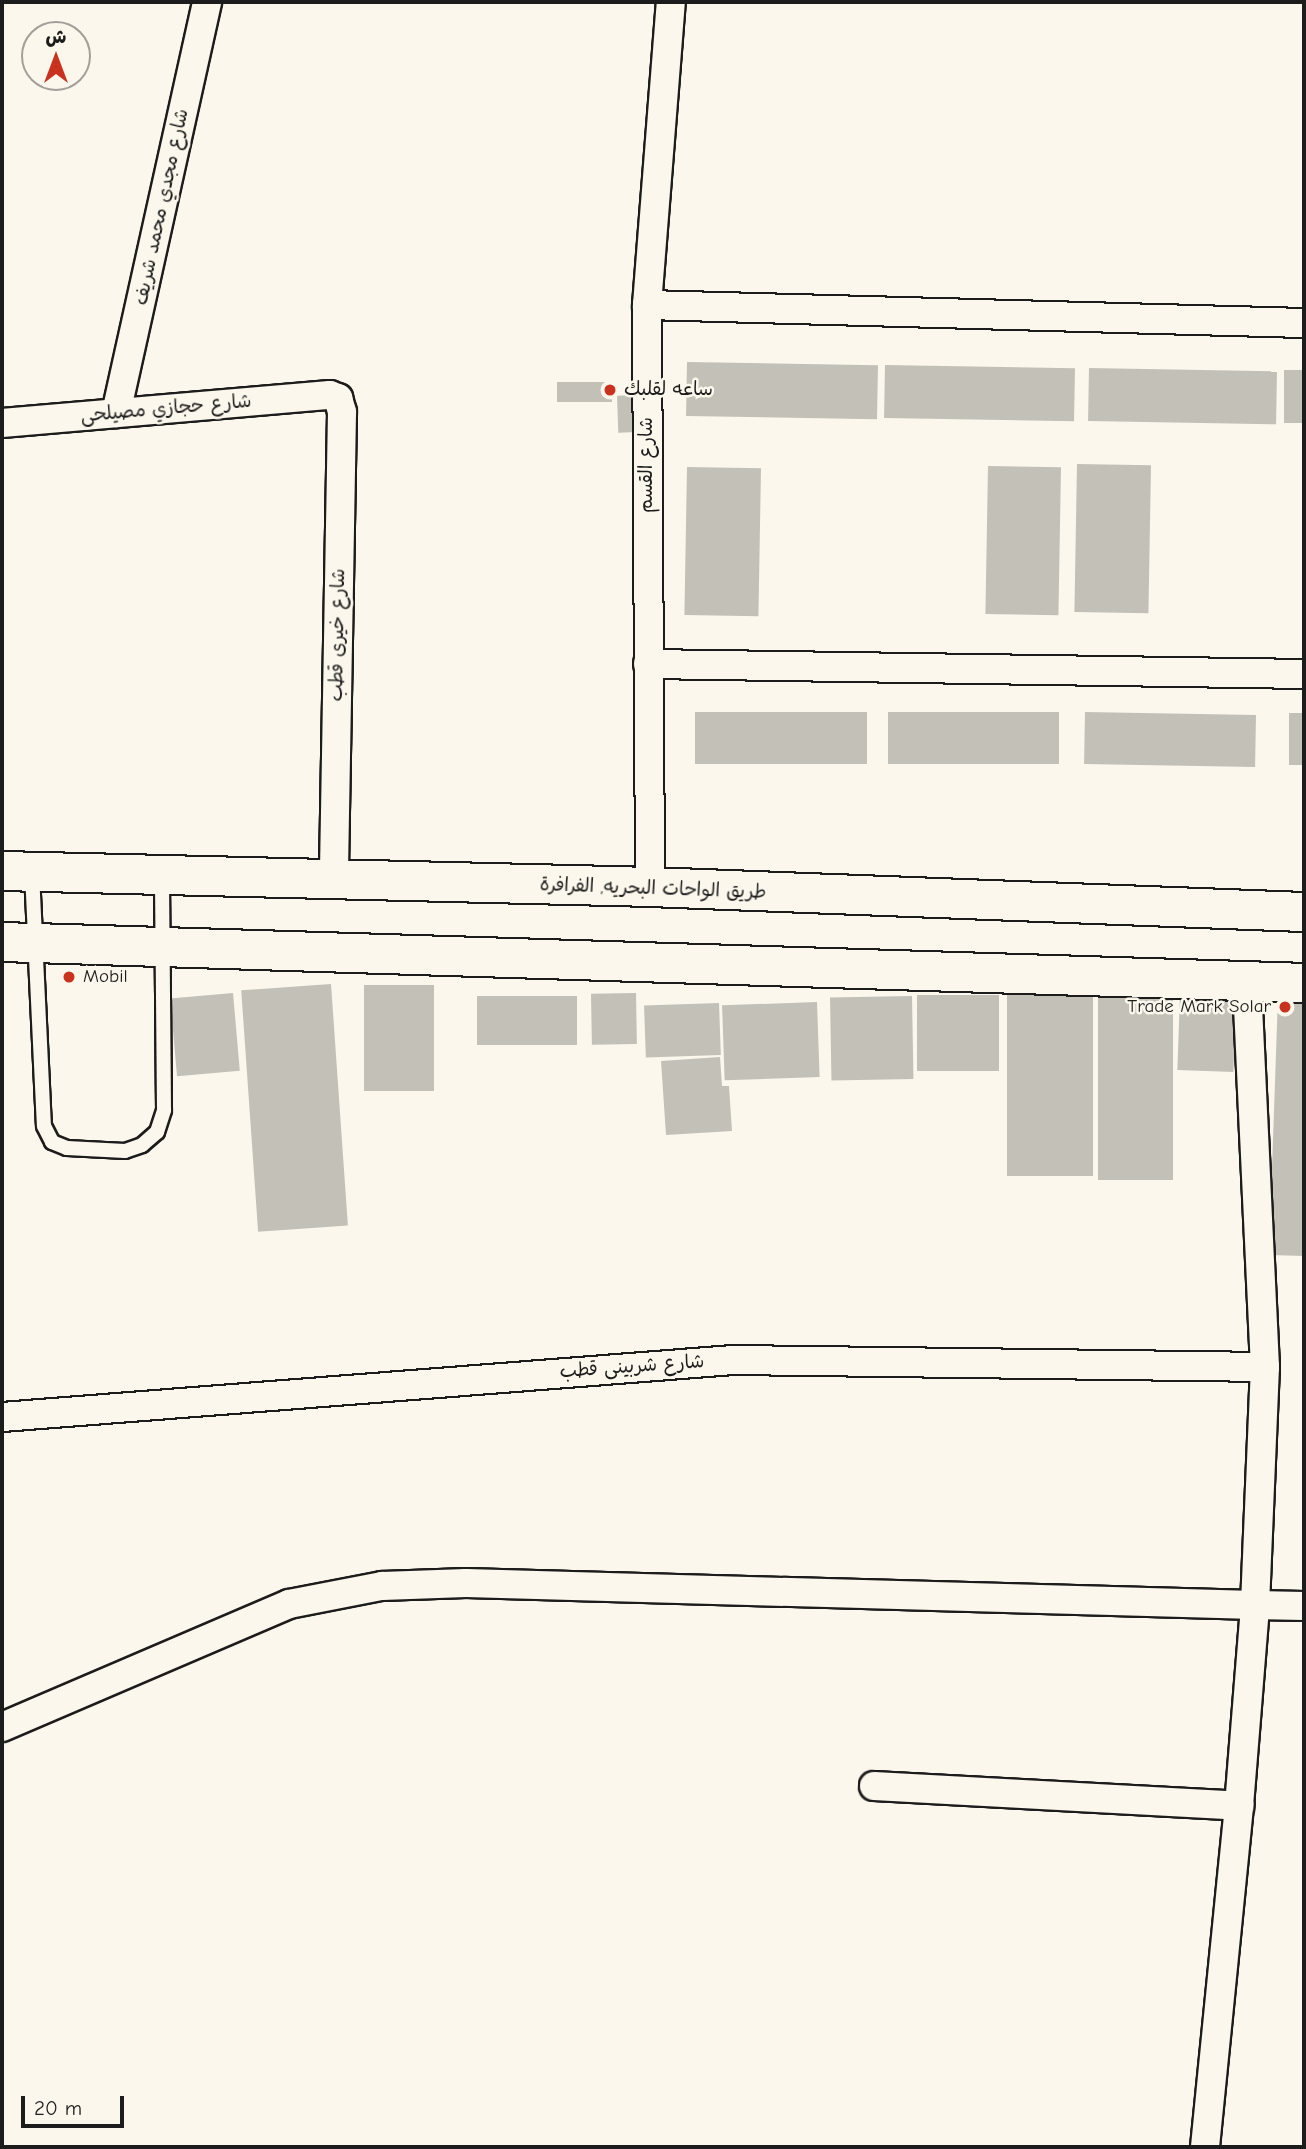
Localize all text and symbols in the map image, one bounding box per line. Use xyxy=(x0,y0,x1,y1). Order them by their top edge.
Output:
north arrow xyxy=(21,21,91,91)
text: ش xyxy=(46,26,66,48)
street label: شارع مجدي محمد شريف xyxy=(130,107,194,307)
place label: ساعه لقلبك xyxy=(624,379,713,401)
marker: ساعه لقلبك xyxy=(602,382,618,398)
street label: شارع حجازي مصيلحى xyxy=(80,390,252,428)
street label: شارع القسم xyxy=(636,417,658,513)
street label: شارع خيرى قطب xyxy=(325,568,351,702)
street label: طريق الواحات البحريه, الفرافرة xyxy=(539,874,767,904)
place label: Mobil xyxy=(83,966,128,988)
marker: Mobil xyxy=(61,969,77,985)
place label: Trade Mark Solar xyxy=(1127,996,1271,1018)
marker: Trade Mark Solar xyxy=(1277,999,1293,1015)
street label: شارع شربينى قطب xyxy=(559,1351,705,1383)
scale bar xyxy=(24,2082,128,2126)
text: 20 m xyxy=(34,2096,82,2120)

